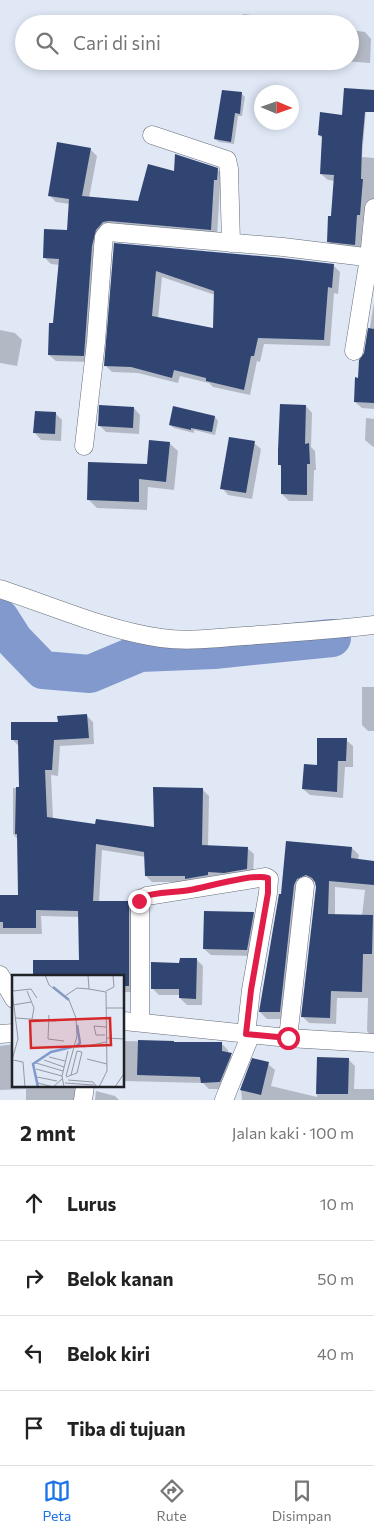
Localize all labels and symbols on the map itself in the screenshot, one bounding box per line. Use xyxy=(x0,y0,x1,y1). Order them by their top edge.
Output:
north arrow xyxy=(254,85,299,130)
route end xyxy=(128,890,151,913)
inset map xyxy=(12,975,125,1088)
route start xyxy=(277,1027,300,1050)

